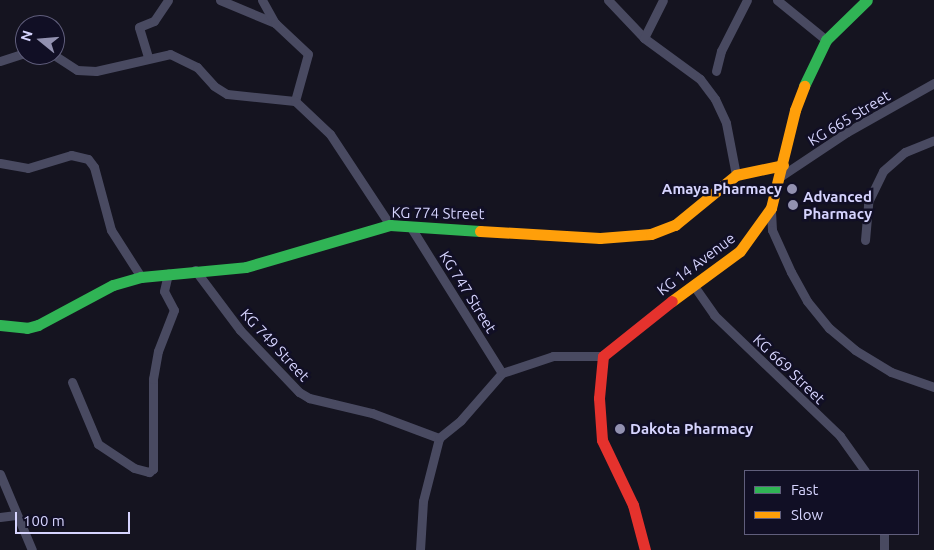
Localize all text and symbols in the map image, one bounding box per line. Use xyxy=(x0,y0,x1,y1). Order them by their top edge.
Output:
north arrow xyxy=(15,15,65,65)
text: N xyxy=(17,29,36,43)
street label: KG 665 Street xyxy=(805,86,893,150)
place label: Amaya Pharmacy xyxy=(662,180,782,198)
marker: Amaya Pharmacy xyxy=(786,183,798,195)
place label: Advanced Pharmacy xyxy=(803,187,872,222)
marker: Advanced Pharmacy xyxy=(787,199,799,211)
street label: KG 774 Street xyxy=(391,203,485,223)
street label: KG 14 Avenue xyxy=(653,229,739,299)
street label: KG 747 Street xyxy=(436,248,500,336)
street label: KG 749 Street xyxy=(237,305,313,385)
street label: KG 669 Street xyxy=(749,330,829,408)
place label: Dakota Pharmacy xyxy=(630,420,753,438)
marker: Dakota Pharmacy xyxy=(614,423,626,435)
legend xyxy=(744,470,919,535)
text: Fast xyxy=(791,481,818,498)
scale bar xyxy=(18,502,132,534)
text: Slow xyxy=(791,506,823,523)
text: 100 m xyxy=(23,512,65,529)

